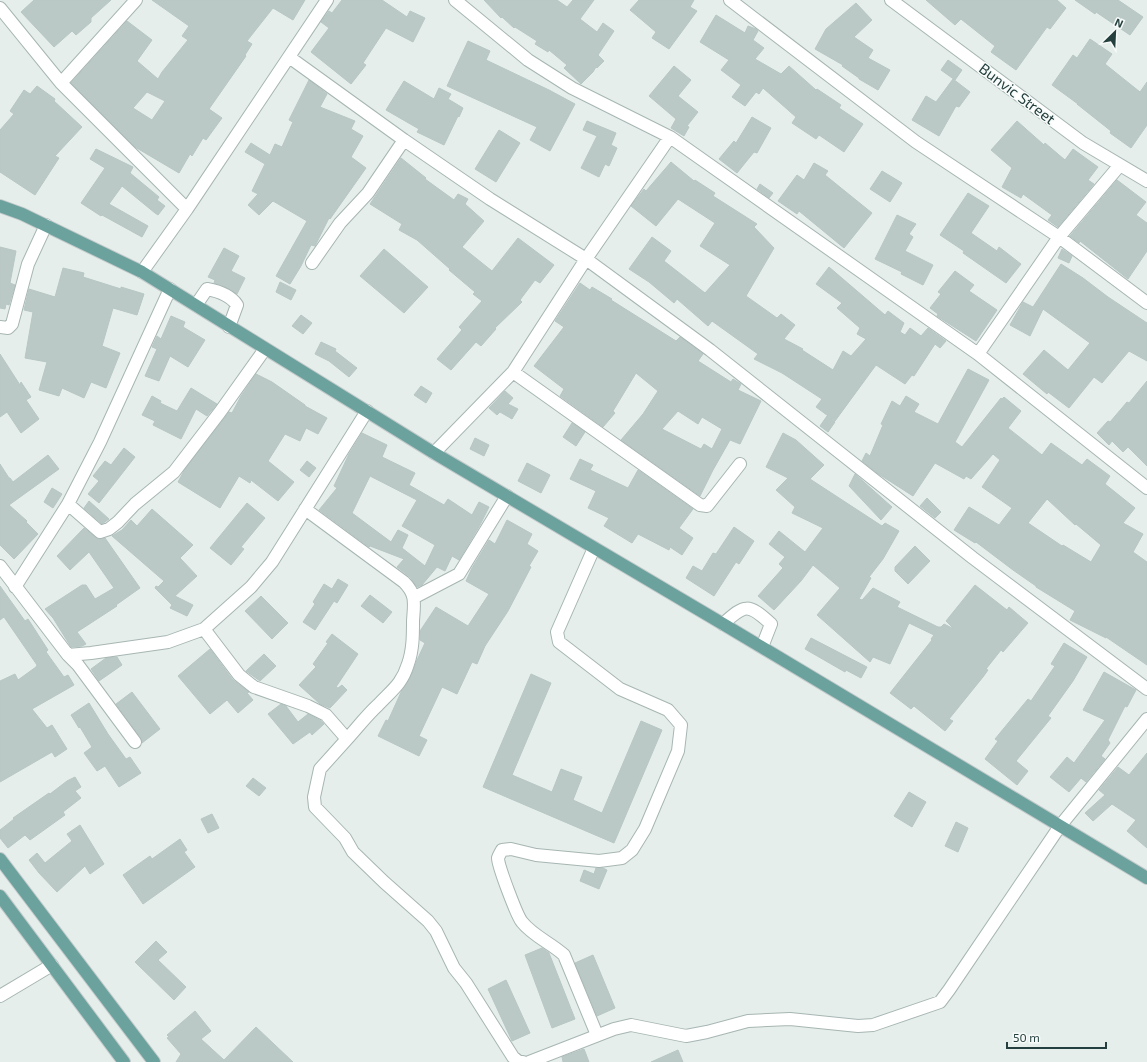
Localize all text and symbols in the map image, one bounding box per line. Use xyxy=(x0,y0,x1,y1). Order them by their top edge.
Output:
north arrow xyxy=(1095,12,1135,52)
text: N xyxy=(1113,15,1126,30)
street label: Bunvic Street xyxy=(976,59,1059,128)
scale bar xyxy=(1007,1024,1106,1050)
text: 50 m xyxy=(1013,1030,1040,1044)

